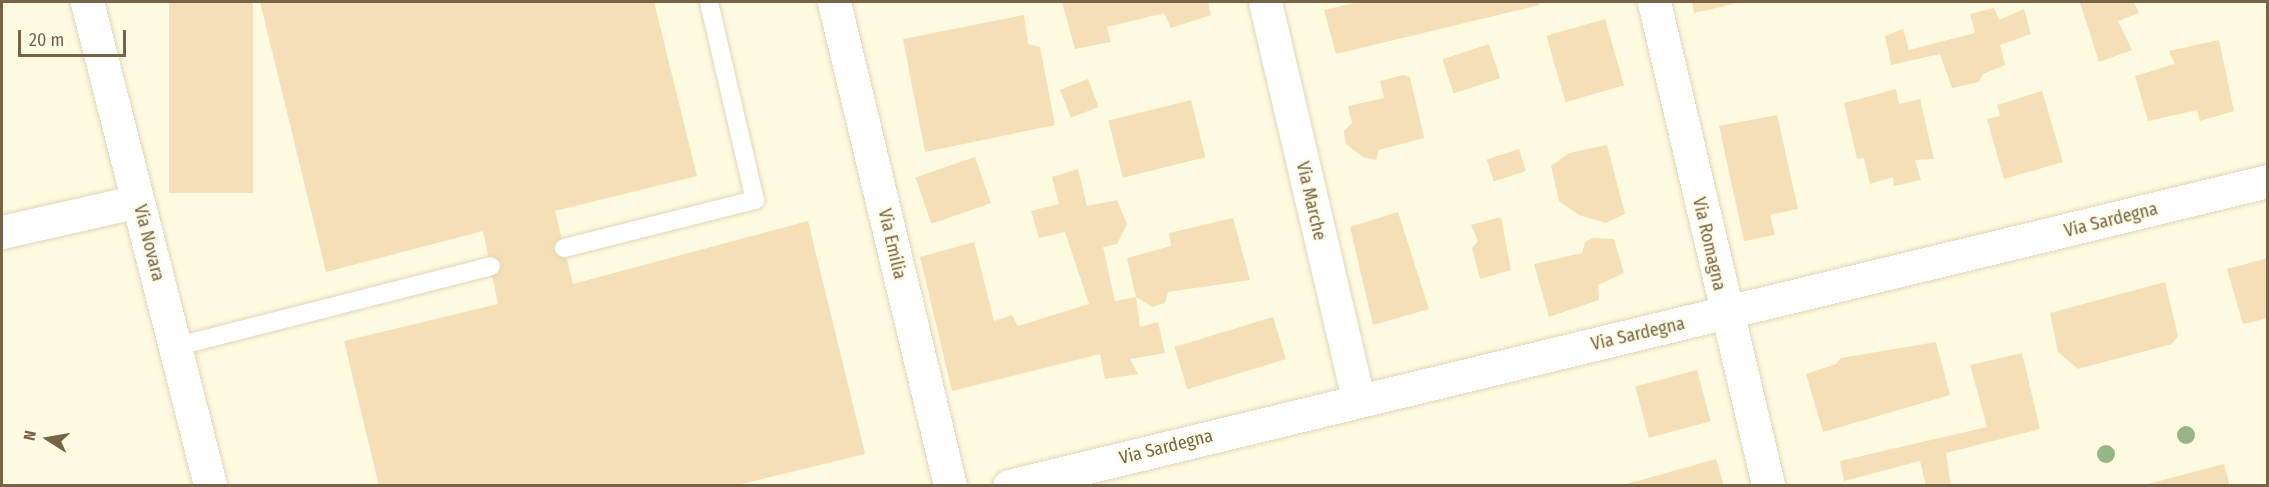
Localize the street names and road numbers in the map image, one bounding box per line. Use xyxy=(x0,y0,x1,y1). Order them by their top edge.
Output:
street label: Via Marche xyxy=(1291,159,1331,243)
street label: Via Romagna xyxy=(1688,195,1730,293)
street label: Via Sardegna xyxy=(2062,198,2160,242)
street label: Via Novara xyxy=(129,202,169,284)
street label: Via Emilia xyxy=(873,207,911,281)
street label: Via Sardegna xyxy=(1589,313,1687,355)
street label: Via Sardegna xyxy=(1117,425,1215,469)

